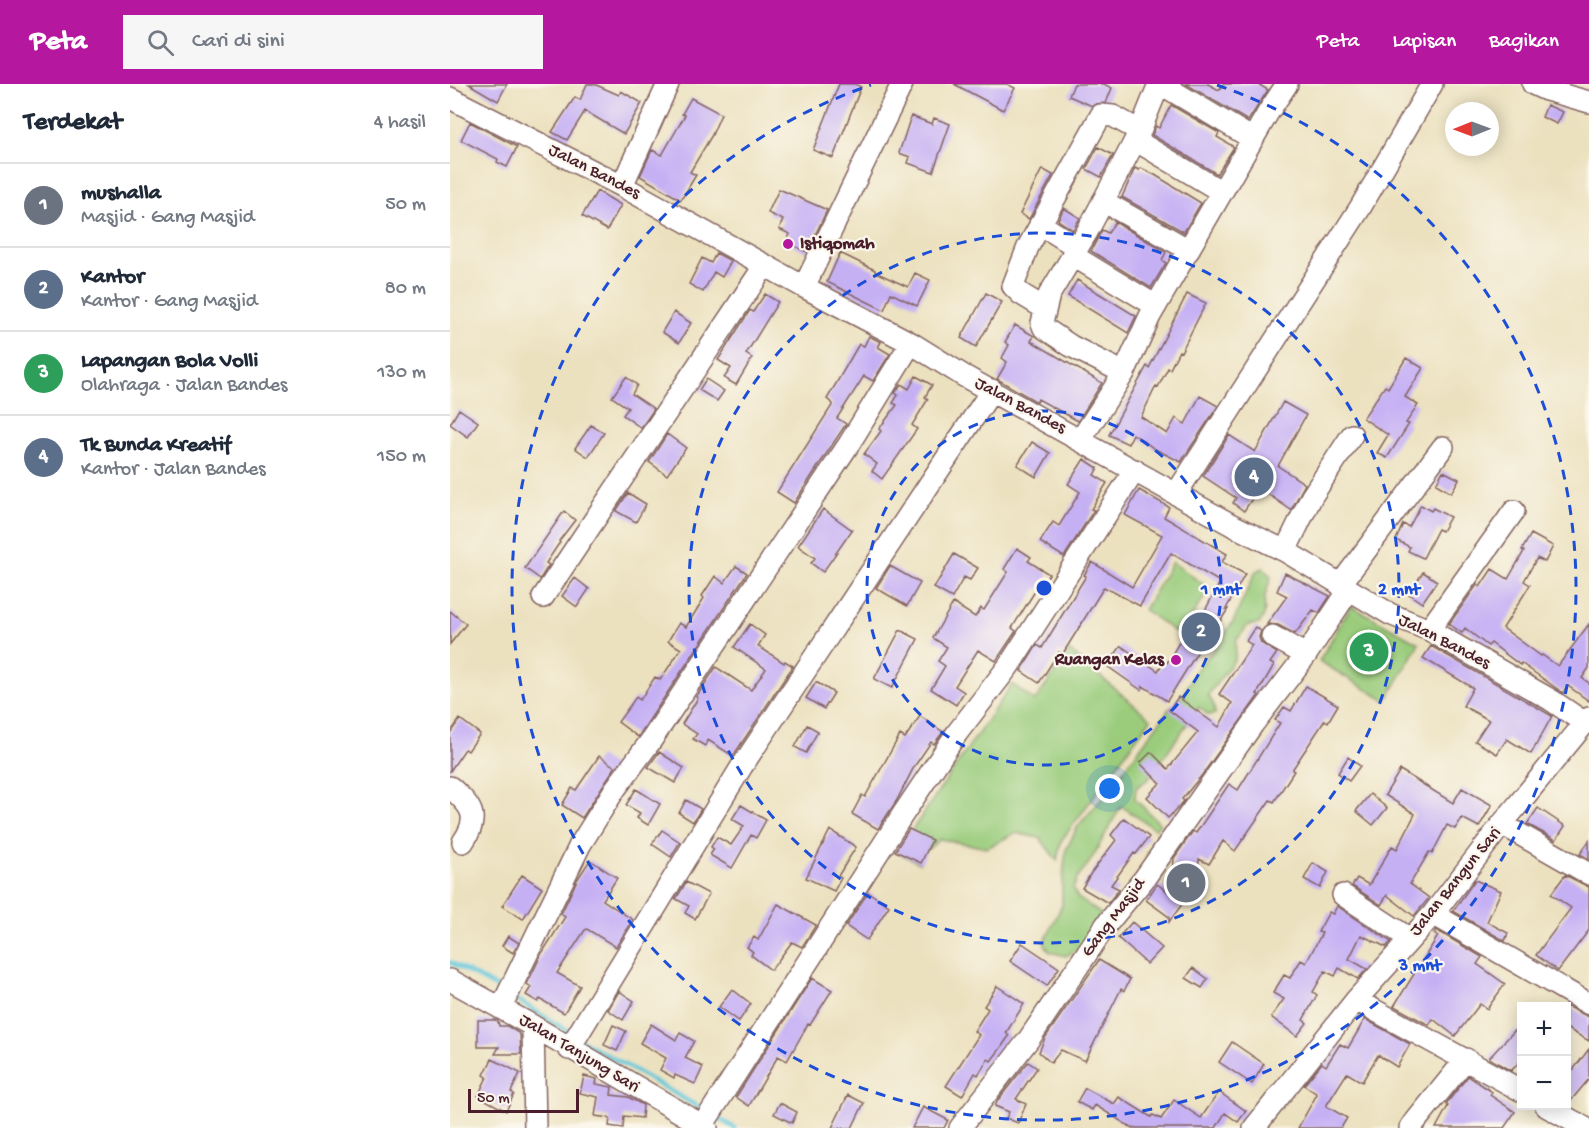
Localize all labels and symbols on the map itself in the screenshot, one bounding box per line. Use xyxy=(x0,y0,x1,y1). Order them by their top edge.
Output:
north arrow xyxy=(1445,102,1499,156)
street label: Jalan Bandes xyxy=(544,140,645,205)
place label: Istiqomah xyxy=(800,234,875,255)
marker: Istiqomah xyxy=(781,237,795,251)
street label: Jalan Bandes xyxy=(971,373,1071,440)
pin: 4 xyxy=(1234,454,1274,500)
centre of rings xyxy=(1034,578,1054,598)
text: 1 mnt xyxy=(1200,580,1243,601)
text: 2 mnt xyxy=(1378,580,1422,601)
pin: 2 xyxy=(1182,610,1221,654)
street label: Jalan Bandes xyxy=(1394,610,1495,675)
pin: 3 xyxy=(1350,630,1388,674)
place label: Ruangan Kelas xyxy=(1054,650,1165,671)
marker: Ruangan Kelas xyxy=(1169,653,1183,667)
your location xyxy=(1095,774,1124,803)
street label: Jalan Bangun Sari xyxy=(1406,823,1506,941)
pin: 1 xyxy=(1166,860,1206,906)
street label: Gang Masjid xyxy=(1078,873,1151,962)
text: 3 mnt xyxy=(1398,956,1443,977)
street label: Jalan Tanjung Sari xyxy=(515,1010,643,1098)
scale bar xyxy=(468,1086,579,1114)

